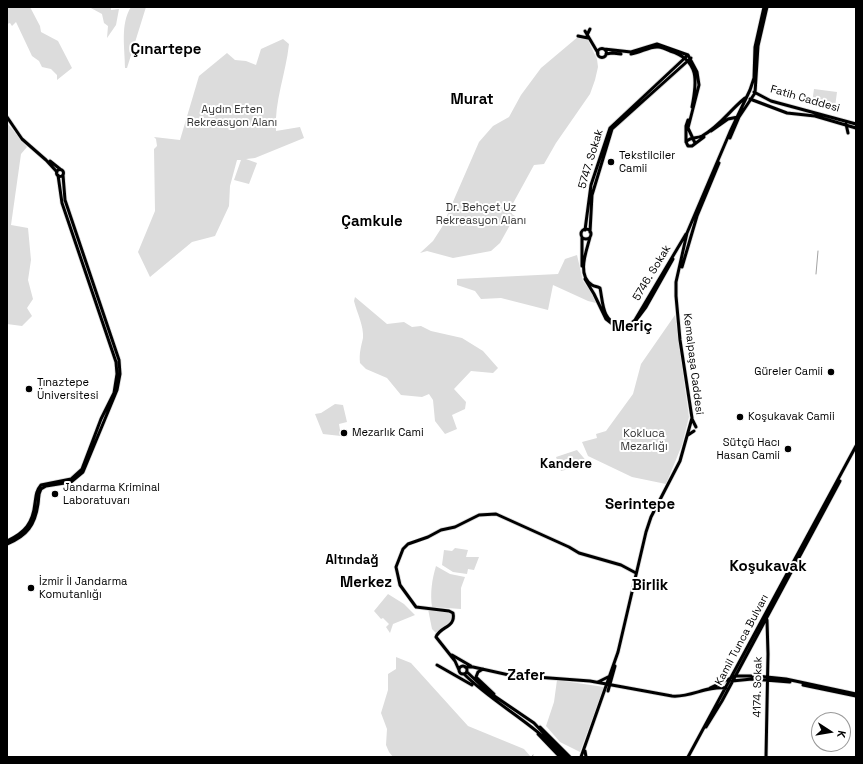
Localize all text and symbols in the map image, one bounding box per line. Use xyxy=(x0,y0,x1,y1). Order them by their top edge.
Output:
district label: Çınartepe xyxy=(131,41,201,59)
street label: Fatih Caddesi xyxy=(769,83,841,115)
district label: Murat xyxy=(450,91,494,109)
park label: Aydın Erten Rekreasyon Alanı xyxy=(187,103,277,129)
street label: 5747. Sokak xyxy=(576,128,606,190)
place label: Tekstilciler Camii xyxy=(619,149,675,175)
marker: Tekstilciler Camii xyxy=(606,157,616,167)
park label: Dr. Behçet Uz Rekreasyon Alanı xyxy=(436,201,526,227)
district label: Çamkule xyxy=(341,213,403,231)
street label: 5746. Sokak xyxy=(630,243,674,303)
street label: Kemalpaşa Caddesi xyxy=(680,312,706,416)
district label: Meriç xyxy=(612,318,652,336)
place label: Güreler Camii xyxy=(754,365,823,379)
marker: Güreler Camii xyxy=(826,367,836,377)
place label: Tınaztepe Üniversitesi xyxy=(37,376,98,402)
marker: Tınaztepe Üniversitesi xyxy=(24,384,34,394)
place label: Koşukavak Camii xyxy=(748,410,835,424)
marker: Koşukavak Camii xyxy=(735,412,745,422)
place label: Mezarlık Cami xyxy=(352,426,424,440)
park label: Kokluca Mezarlığı xyxy=(620,427,668,453)
marker: Mezarlık Cami xyxy=(339,428,349,438)
place label: Sütçü Hacı Hasan Camii xyxy=(717,436,780,462)
marker: Sütçü Hacı Hasan Camii xyxy=(783,444,793,454)
district label: Kandere xyxy=(540,456,592,472)
place label: Jandarma Kriminal Laboratuvarı xyxy=(63,481,160,507)
marker: Jandarma Kriminal Laboratuvarı xyxy=(50,489,60,499)
district label: Serintepe xyxy=(605,496,675,514)
district label: Altındağ xyxy=(325,552,379,568)
district label: Koşukavak xyxy=(729,558,807,576)
district label: Merkez xyxy=(340,574,392,592)
place label: İzmir İl Jandarma Komutanlığı xyxy=(39,575,127,601)
district label: Birlik xyxy=(632,577,668,595)
marker: İzmir İl Jandarma Komutanlığı xyxy=(26,583,36,593)
street label: Kamil Tunca Bulvarı xyxy=(712,592,772,688)
street label: 4174. Sokak xyxy=(751,656,765,718)
district label: Zafer xyxy=(507,667,545,685)
north arrow xyxy=(811,712,851,752)
text: K xyxy=(834,729,849,739)

